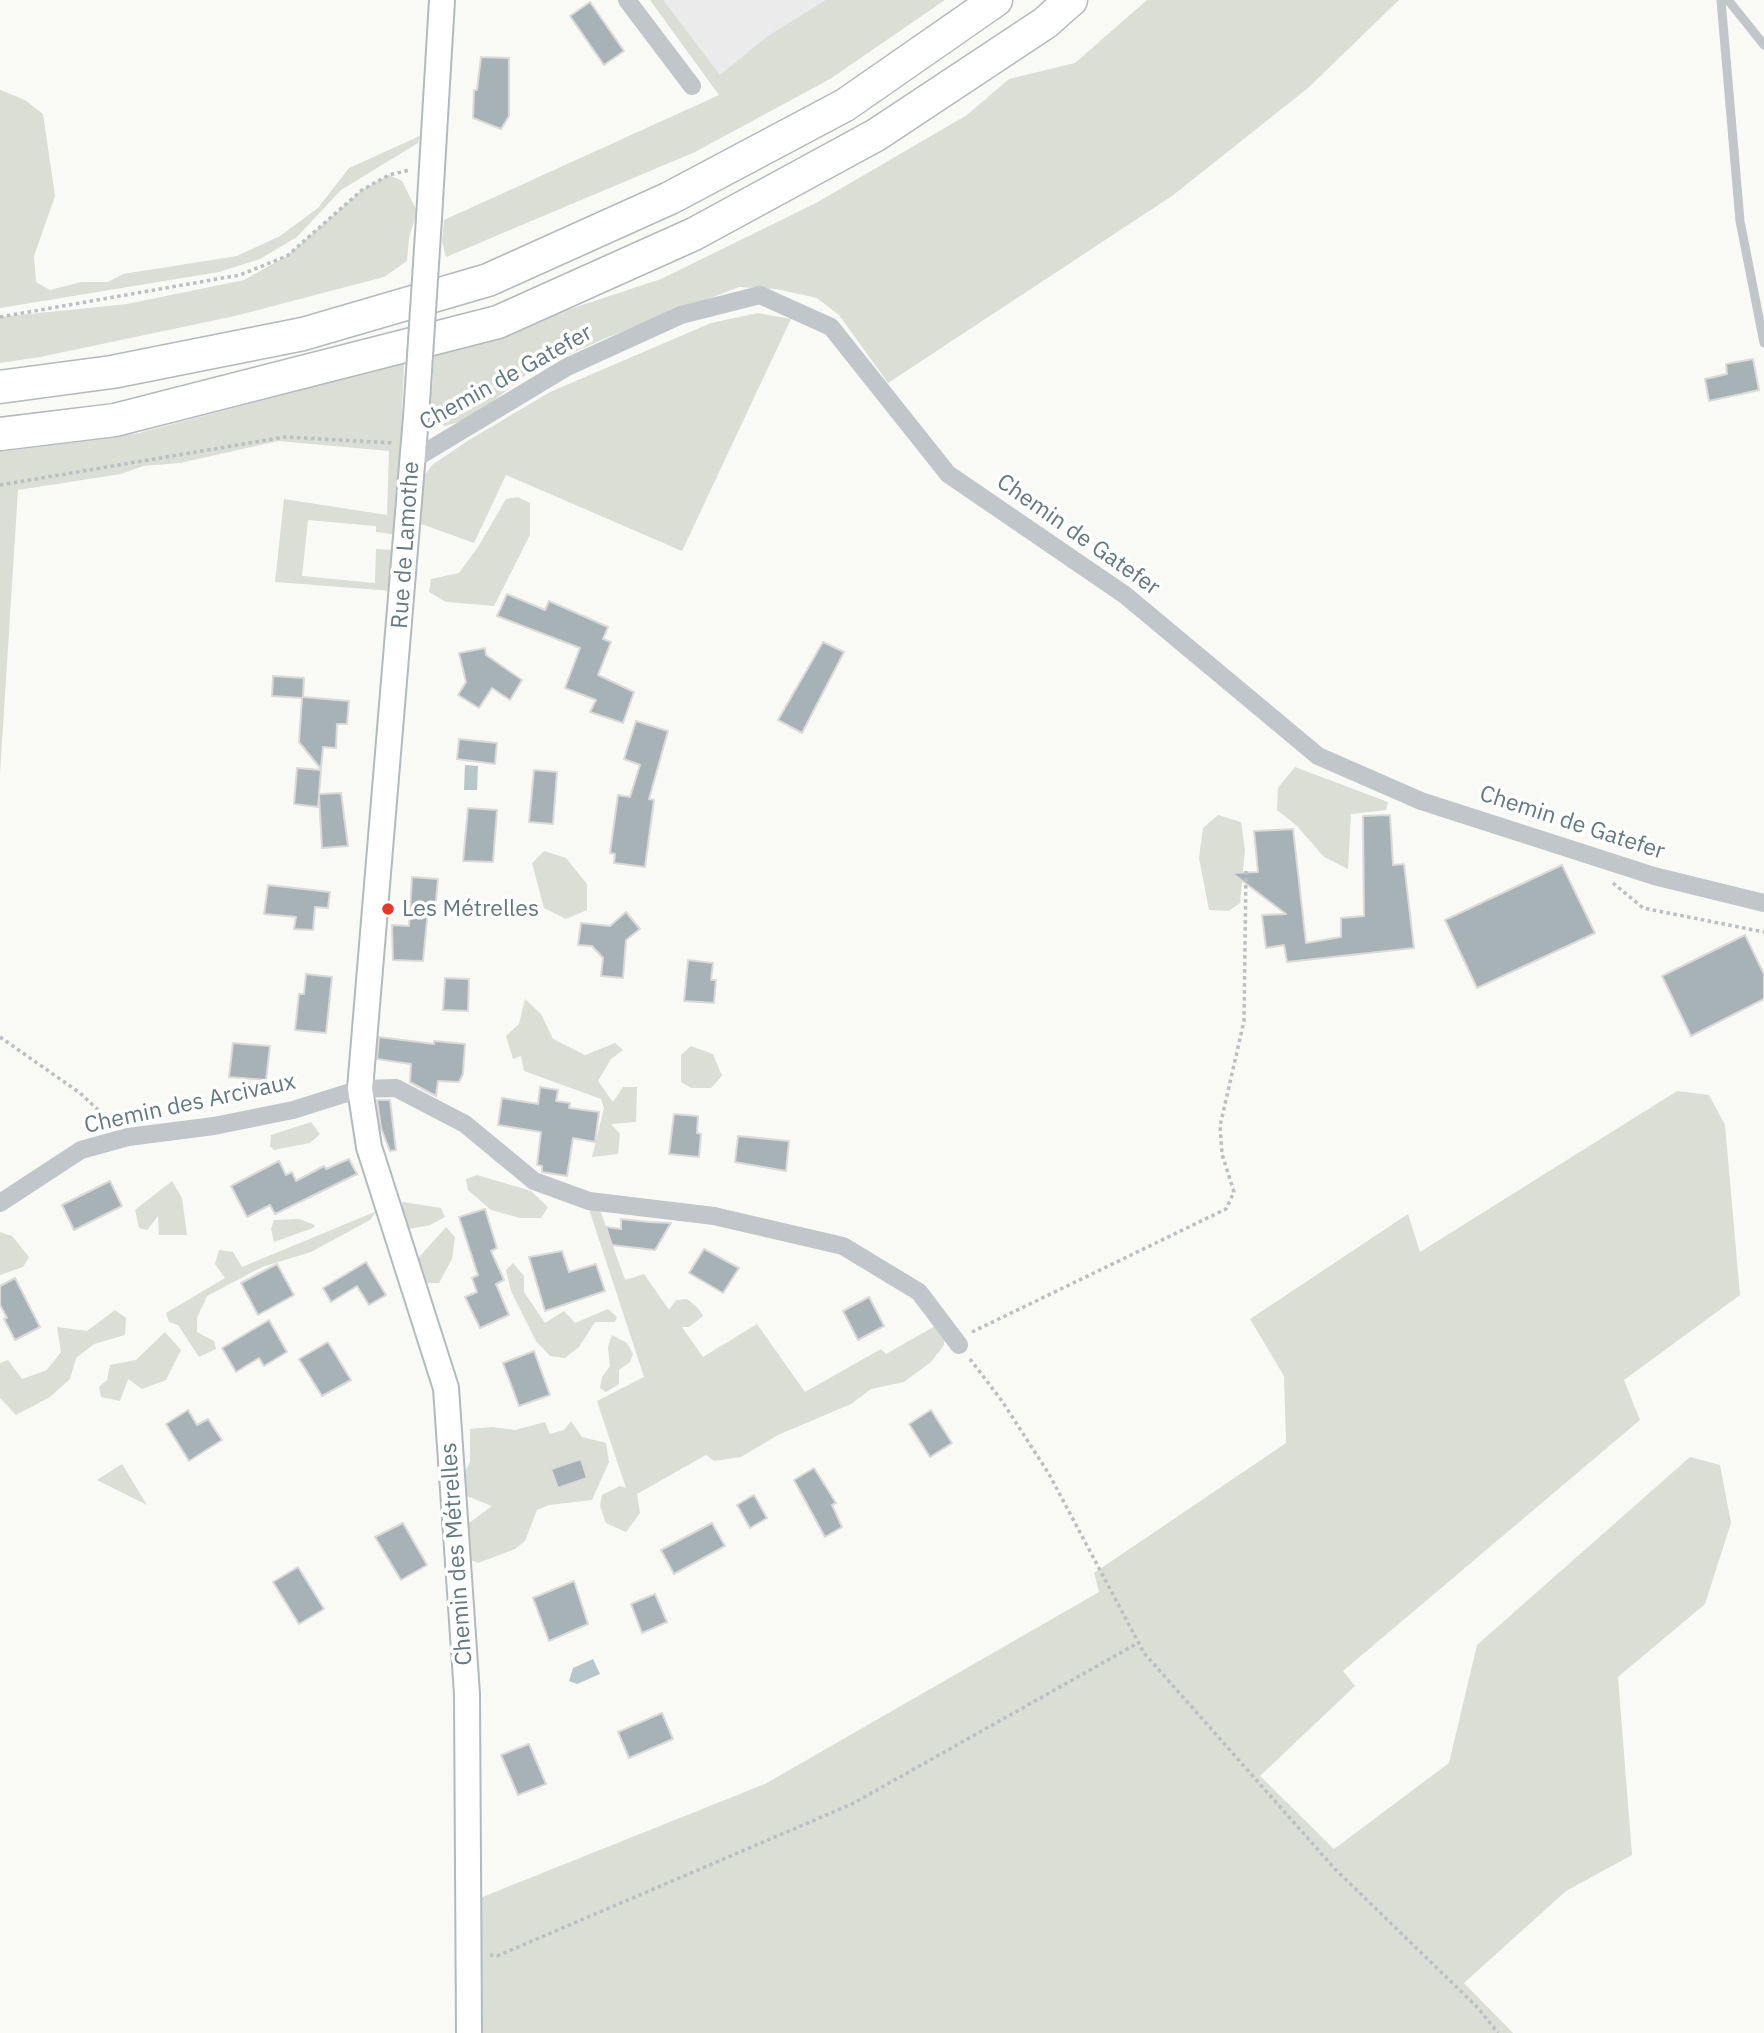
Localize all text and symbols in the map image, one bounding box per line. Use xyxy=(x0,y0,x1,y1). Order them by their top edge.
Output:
street label: Chemin de Gatefer xyxy=(415,319,597,437)
street label: Rue de Lamothe xyxy=(386,460,426,630)
street label: Chemin de Gatefer xyxy=(991,468,1165,602)
street label: Chemin de Gatefer xyxy=(1476,780,1668,866)
place label: Les Métrelles xyxy=(402,895,539,923)
marker: Les Métrelles xyxy=(380,901,396,917)
street label: Chemin des Arcivaux xyxy=(82,1068,298,1140)
street label: Chemin des Métrelles xyxy=(435,1442,479,1666)

